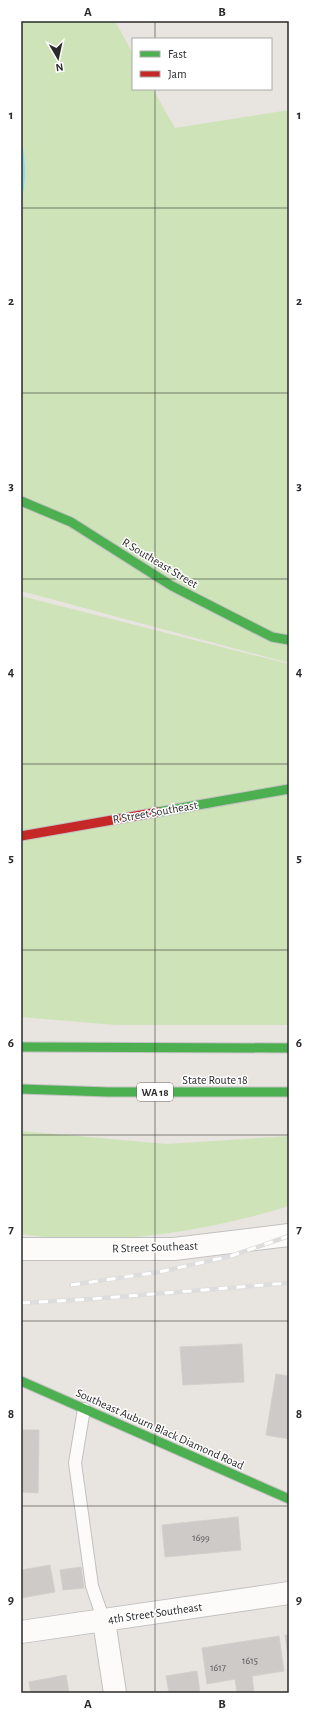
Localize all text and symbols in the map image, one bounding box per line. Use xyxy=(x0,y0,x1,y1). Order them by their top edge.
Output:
text: A xyxy=(84,6,92,19)
text: B xyxy=(218,6,226,19)
north arrow xyxy=(38,38,78,78)
legend xyxy=(132,38,272,90)
text: Fast xyxy=(168,48,187,60)
text: N xyxy=(55,61,64,73)
text: Jam xyxy=(168,68,187,80)
text: 1 xyxy=(9,109,13,122)
text: 1 xyxy=(297,109,301,122)
text: 2 xyxy=(8,295,14,308)
text: 2 xyxy=(296,295,302,308)
text: 3 xyxy=(8,480,14,493)
text: 3 xyxy=(296,480,302,493)
street label: R Southeast Street xyxy=(120,536,200,590)
text: 4 xyxy=(8,666,15,679)
text: 4 xyxy=(296,666,303,679)
street label: R Street Southeast xyxy=(112,799,198,825)
text: 5 xyxy=(8,852,14,865)
text: 5 xyxy=(296,852,302,865)
text: 6 xyxy=(8,1037,14,1050)
text: 6 xyxy=(296,1037,302,1050)
street label: State Route 18 xyxy=(182,1074,248,1086)
road number: WA 18 xyxy=(137,1083,173,1101)
text: 7 xyxy=(8,1223,14,1236)
text: 7 xyxy=(296,1223,302,1236)
street label: R Street Southeast xyxy=(112,1240,198,1254)
street label: Southeast Auburn Black Diamond Road xyxy=(74,1386,246,1472)
text: 8 xyxy=(8,1408,14,1421)
text: 8 xyxy=(296,1408,302,1421)
house number: 1699 xyxy=(192,1533,210,1543)
text: 9 xyxy=(8,1594,14,1607)
text: 9 xyxy=(296,1594,302,1607)
street label: 4th Street Southeast xyxy=(107,1600,203,1626)
house number: 1615 xyxy=(242,1656,258,1666)
house number: 1617 xyxy=(210,1663,226,1673)
text: A xyxy=(84,1698,92,1711)
text: B xyxy=(218,1698,226,1711)

